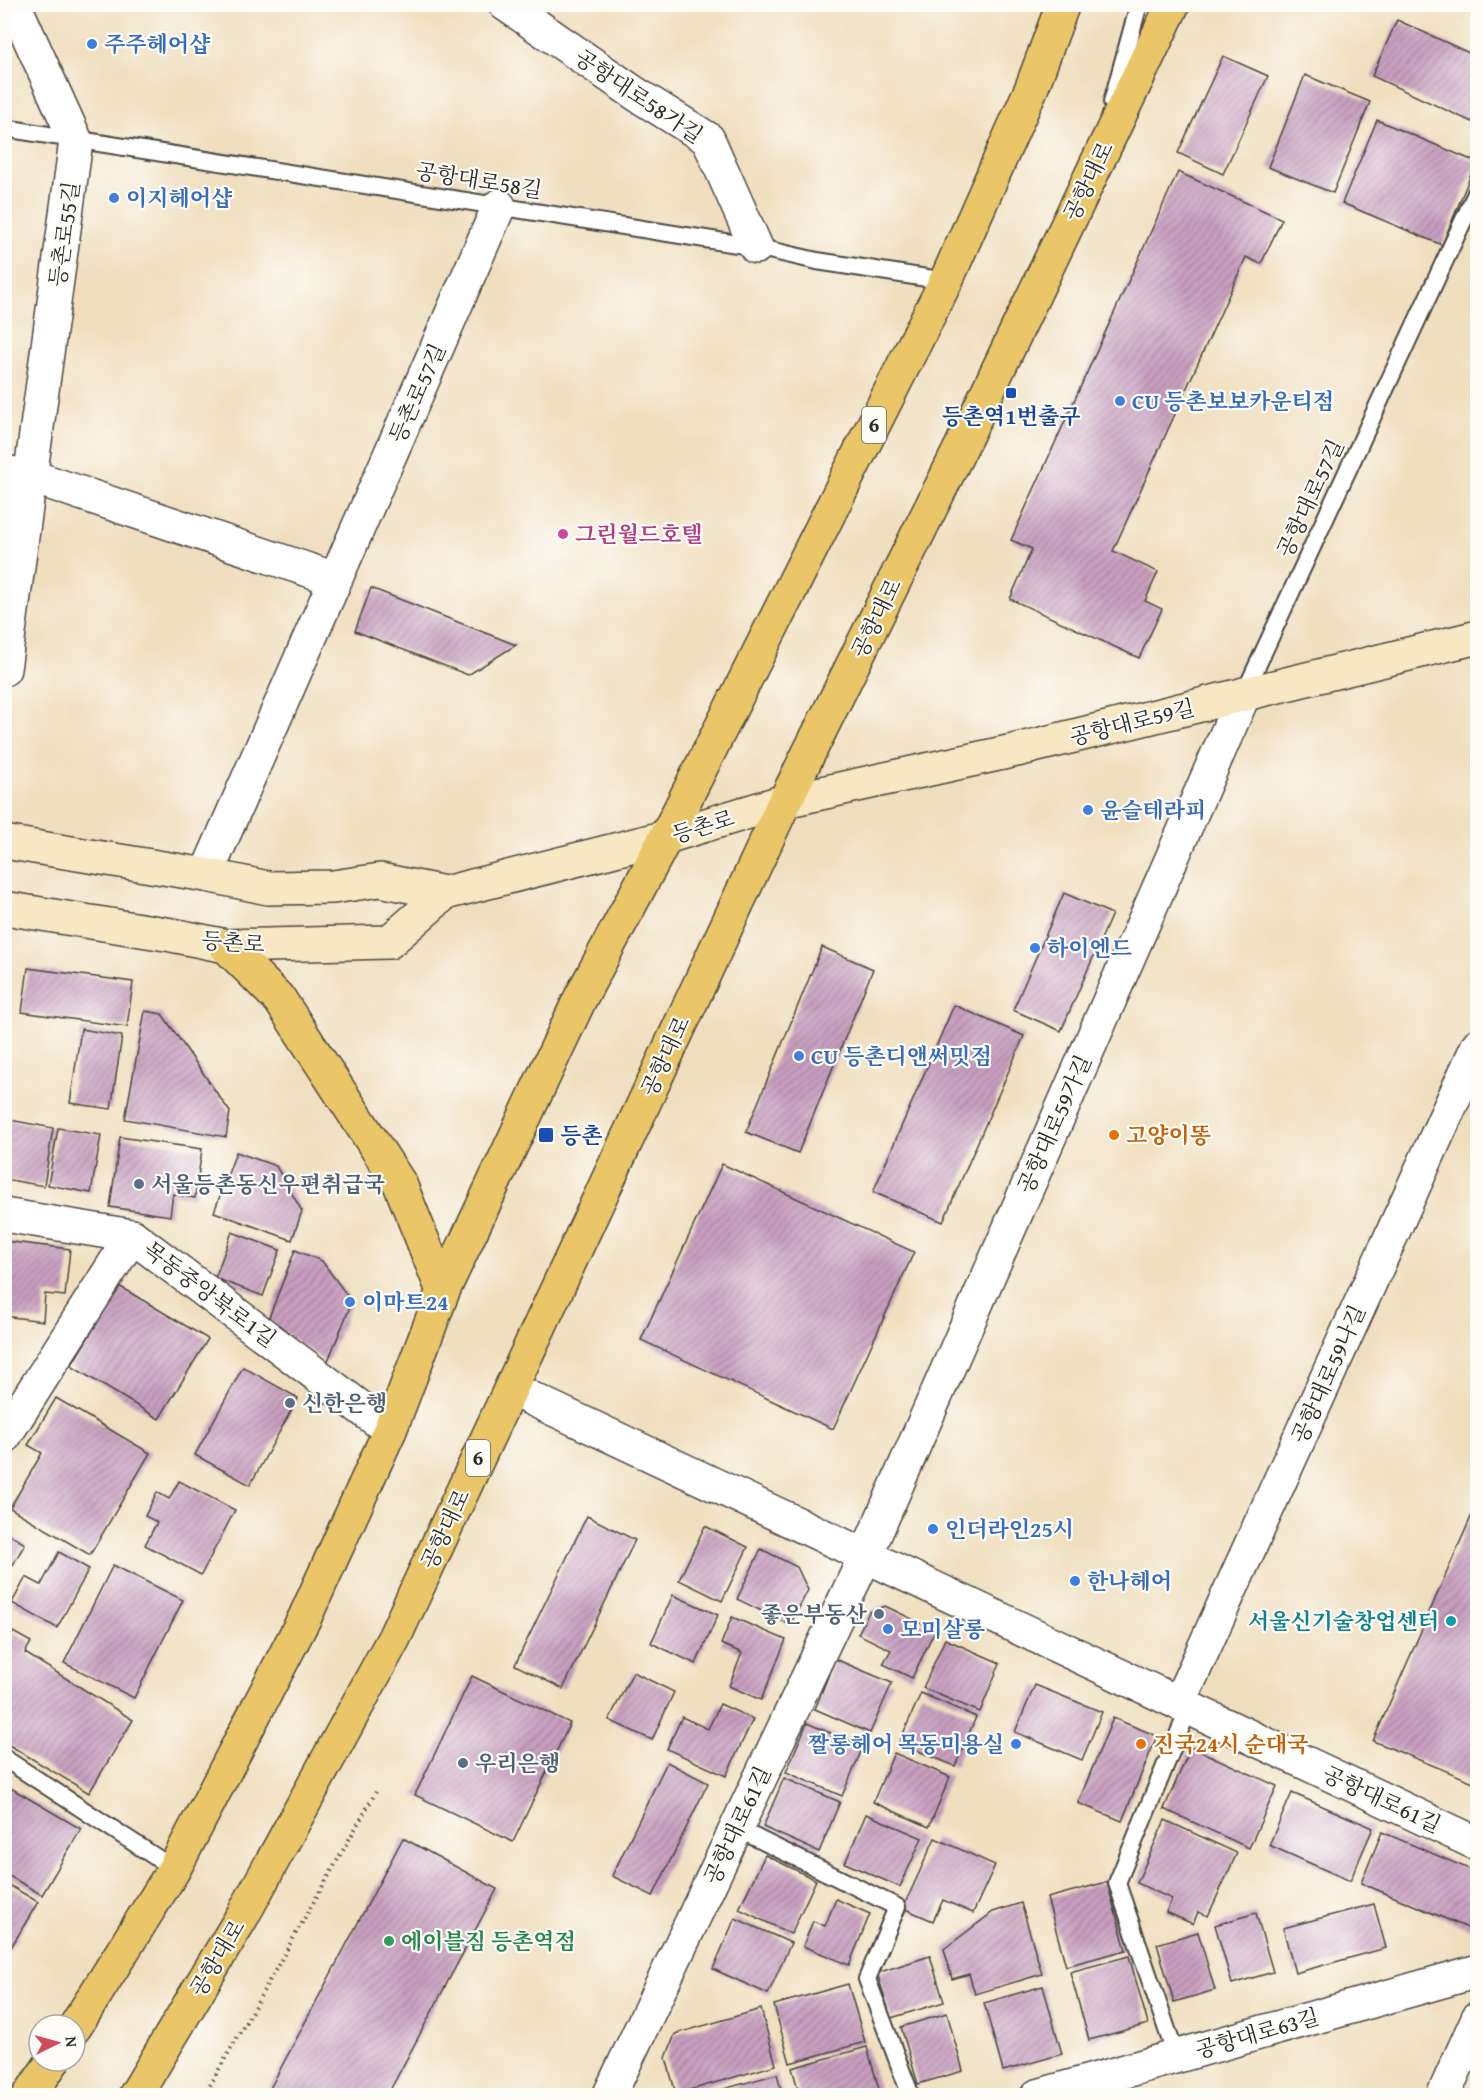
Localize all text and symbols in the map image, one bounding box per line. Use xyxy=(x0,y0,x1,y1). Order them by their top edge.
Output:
place label: 주주헤어샵 xyxy=(104,28,211,60)
marker: 주주헤어샵 xyxy=(85,37,99,51)
street label: 공항대로58가길 xyxy=(568,41,710,151)
street label: 공항대로 xyxy=(1055,136,1121,226)
street label: 공항대로58길 xyxy=(414,154,544,206)
street label: 등촌로55길 xyxy=(41,179,87,289)
place label: 이지헤어샵 xyxy=(126,182,233,214)
marker: 이지헤어샵 xyxy=(107,191,121,205)
street label: 등촌로57길 xyxy=(381,338,453,448)
place label: CU 등촌보보카운티점 xyxy=(1132,385,1334,417)
marker: 등촌역1번출구 xyxy=(1004,386,1018,400)
marker: CU 등촌보보카운티점 xyxy=(1113,394,1127,408)
place label: 등촌역1번출구 xyxy=(942,400,1080,432)
road number: 6 xyxy=(862,407,886,443)
street label: 공항대로57길 xyxy=(1269,433,1351,563)
place label: 그린월드호텔 xyxy=(575,518,703,550)
marker: 그린월드호텔 xyxy=(556,527,570,541)
street label: 공항대로 xyxy=(843,573,909,663)
street label: 공항대로59길 xyxy=(1066,691,1198,753)
place label: 윤슬테라피 xyxy=(1100,794,1206,826)
street label: 등촌로 xyxy=(668,801,738,851)
marker: 윤슬테라피 xyxy=(1081,803,1095,817)
street label: 등촌로 xyxy=(200,924,266,960)
place label: 하이엔드 xyxy=(1047,932,1132,964)
marker: 하이엔드 xyxy=(1028,941,1042,955)
street label: 공항대로 xyxy=(633,1011,697,1101)
place label: CU 등촌디앤써밋점 xyxy=(811,1040,992,1072)
marker: CU 등촌디앤써밋점 xyxy=(792,1049,806,1063)
street label: 공항대로59가길 xyxy=(1009,1050,1099,1198)
place label: 등촌 xyxy=(560,1119,603,1151)
place label: 고양이똥 xyxy=(1126,1119,1211,1151)
marker: 등촌 xyxy=(537,1126,555,1144)
marker: 고양이똥 xyxy=(1107,1128,1121,1142)
place label: 서울등촌동신우편취급국 xyxy=(151,1168,386,1200)
marker: 서울등촌동신우편취급국 xyxy=(132,1177,146,1191)
street label: 목동중앙북로1길 xyxy=(137,1233,283,1355)
place label: 이마트24 xyxy=(362,1286,449,1318)
marker: 이마트24 xyxy=(343,1295,357,1309)
street label: 공항대로59나길 xyxy=(1283,1300,1373,1448)
place label: 신한은행 xyxy=(302,1387,387,1419)
marker: 신한은행 xyxy=(283,1396,297,1410)
road number: 6 xyxy=(466,1440,490,1476)
street label: 공항대로 xyxy=(413,1484,477,1574)
place label: 인더라인25시 xyxy=(945,1513,1074,1545)
marker: 인더라인25시 xyxy=(926,1522,940,1536)
place label: 한나헤어 xyxy=(1087,1565,1172,1597)
marker: 한나헤어 xyxy=(1068,1574,1082,1588)
place label: 좋은부동산 xyxy=(761,1598,868,1630)
place label: 서울신기술창업센터 xyxy=(1248,1605,1439,1637)
marker: 좋은부동산 xyxy=(872,1607,886,1621)
place label: 모미살롱 xyxy=(900,1613,985,1645)
marker: 서울신기술창업센터 xyxy=(1444,1614,1458,1628)
marker: 모미살롱 xyxy=(881,1622,895,1636)
place label: 짤롱헤어 목동미용실 xyxy=(808,1728,1004,1760)
place label: 진국24시 순대국 xyxy=(1153,1728,1309,1760)
marker: 짤롱헤어 목동미용실 xyxy=(1009,1737,1023,1751)
marker: 진국24시 순대국 xyxy=(1134,1737,1148,1751)
place label: 우리은행 xyxy=(475,1747,560,1779)
marker: 우리은행 xyxy=(456,1756,470,1770)
street label: 공항대로61길 xyxy=(1317,1758,1447,1840)
street label: 공항대로61길 xyxy=(696,1760,778,1890)
street label: 공항대로 xyxy=(181,1913,253,2003)
place label: 에이블짐 등촌역점 xyxy=(401,1925,576,1957)
marker: 에이블짐 등촌역점 xyxy=(382,1934,396,1948)
street label: 공항대로63길 xyxy=(1191,2000,1323,2066)
north arrow xyxy=(27,2013,87,2073)
text: N xyxy=(60,2035,84,2048)

